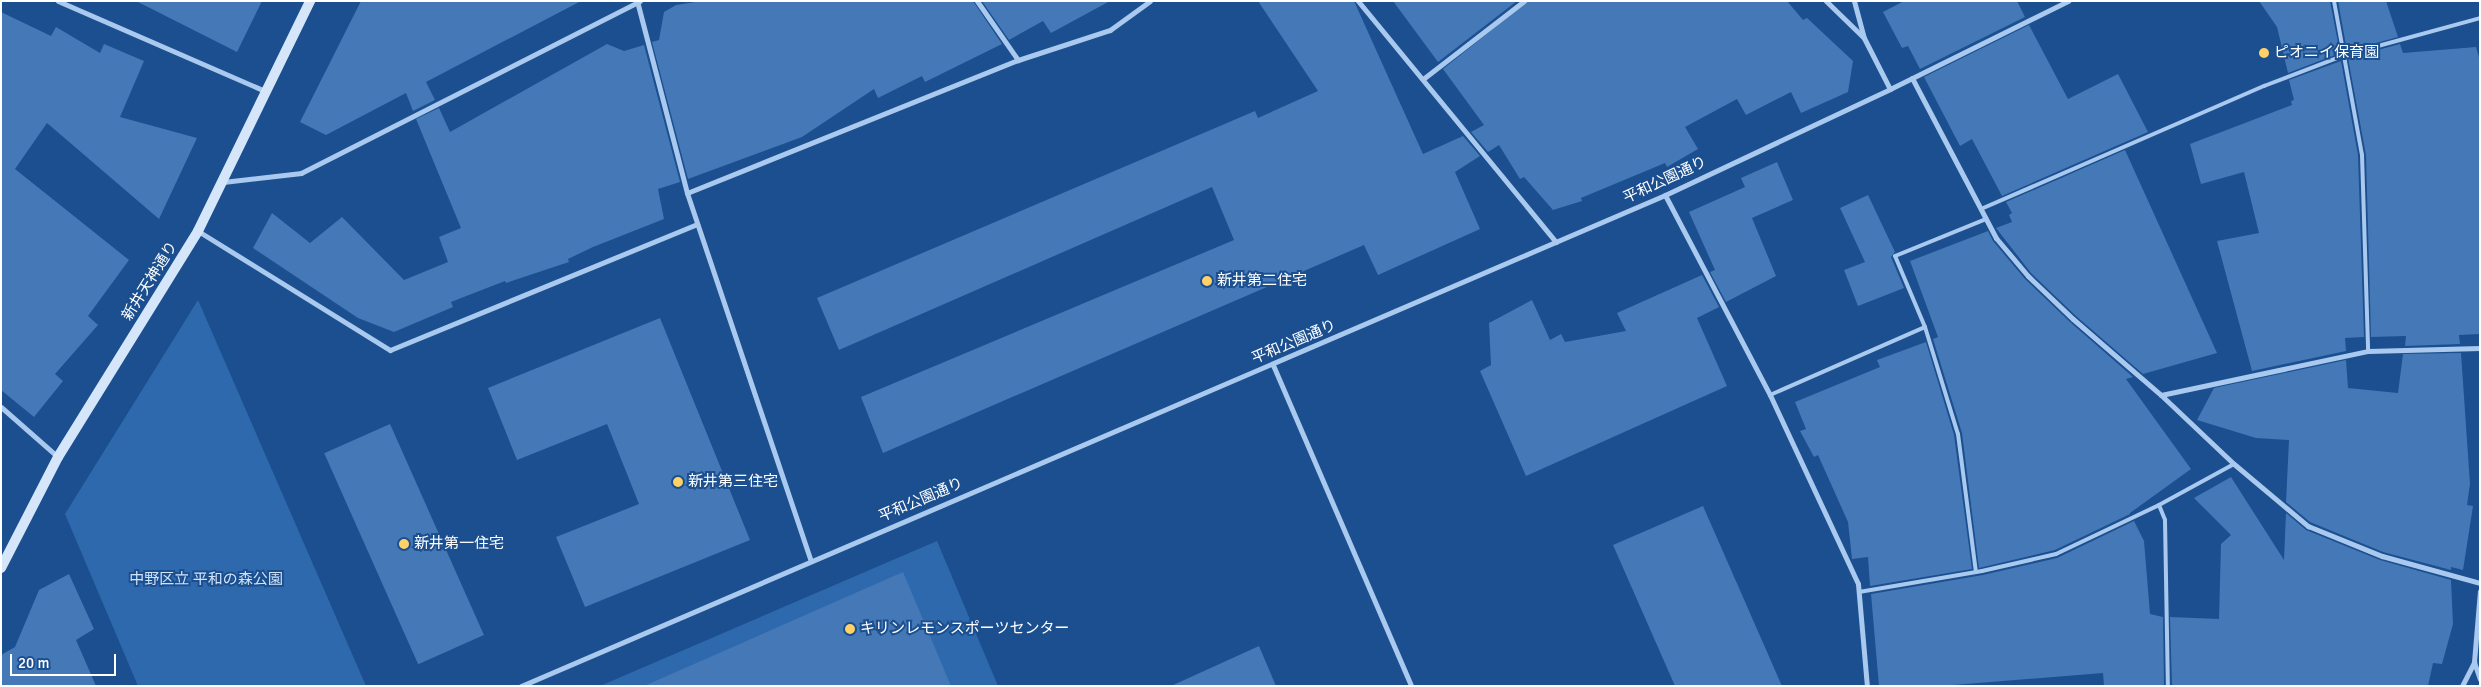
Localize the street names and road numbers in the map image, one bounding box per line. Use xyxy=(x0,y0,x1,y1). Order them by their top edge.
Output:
street label: 平和公園通り xyxy=(1620,153,1710,207)
street label: 新井天神通り xyxy=(119,238,181,324)
street label: 平和公園通り xyxy=(1249,316,1339,368)
street label: 平和公園通り xyxy=(876,474,966,526)

